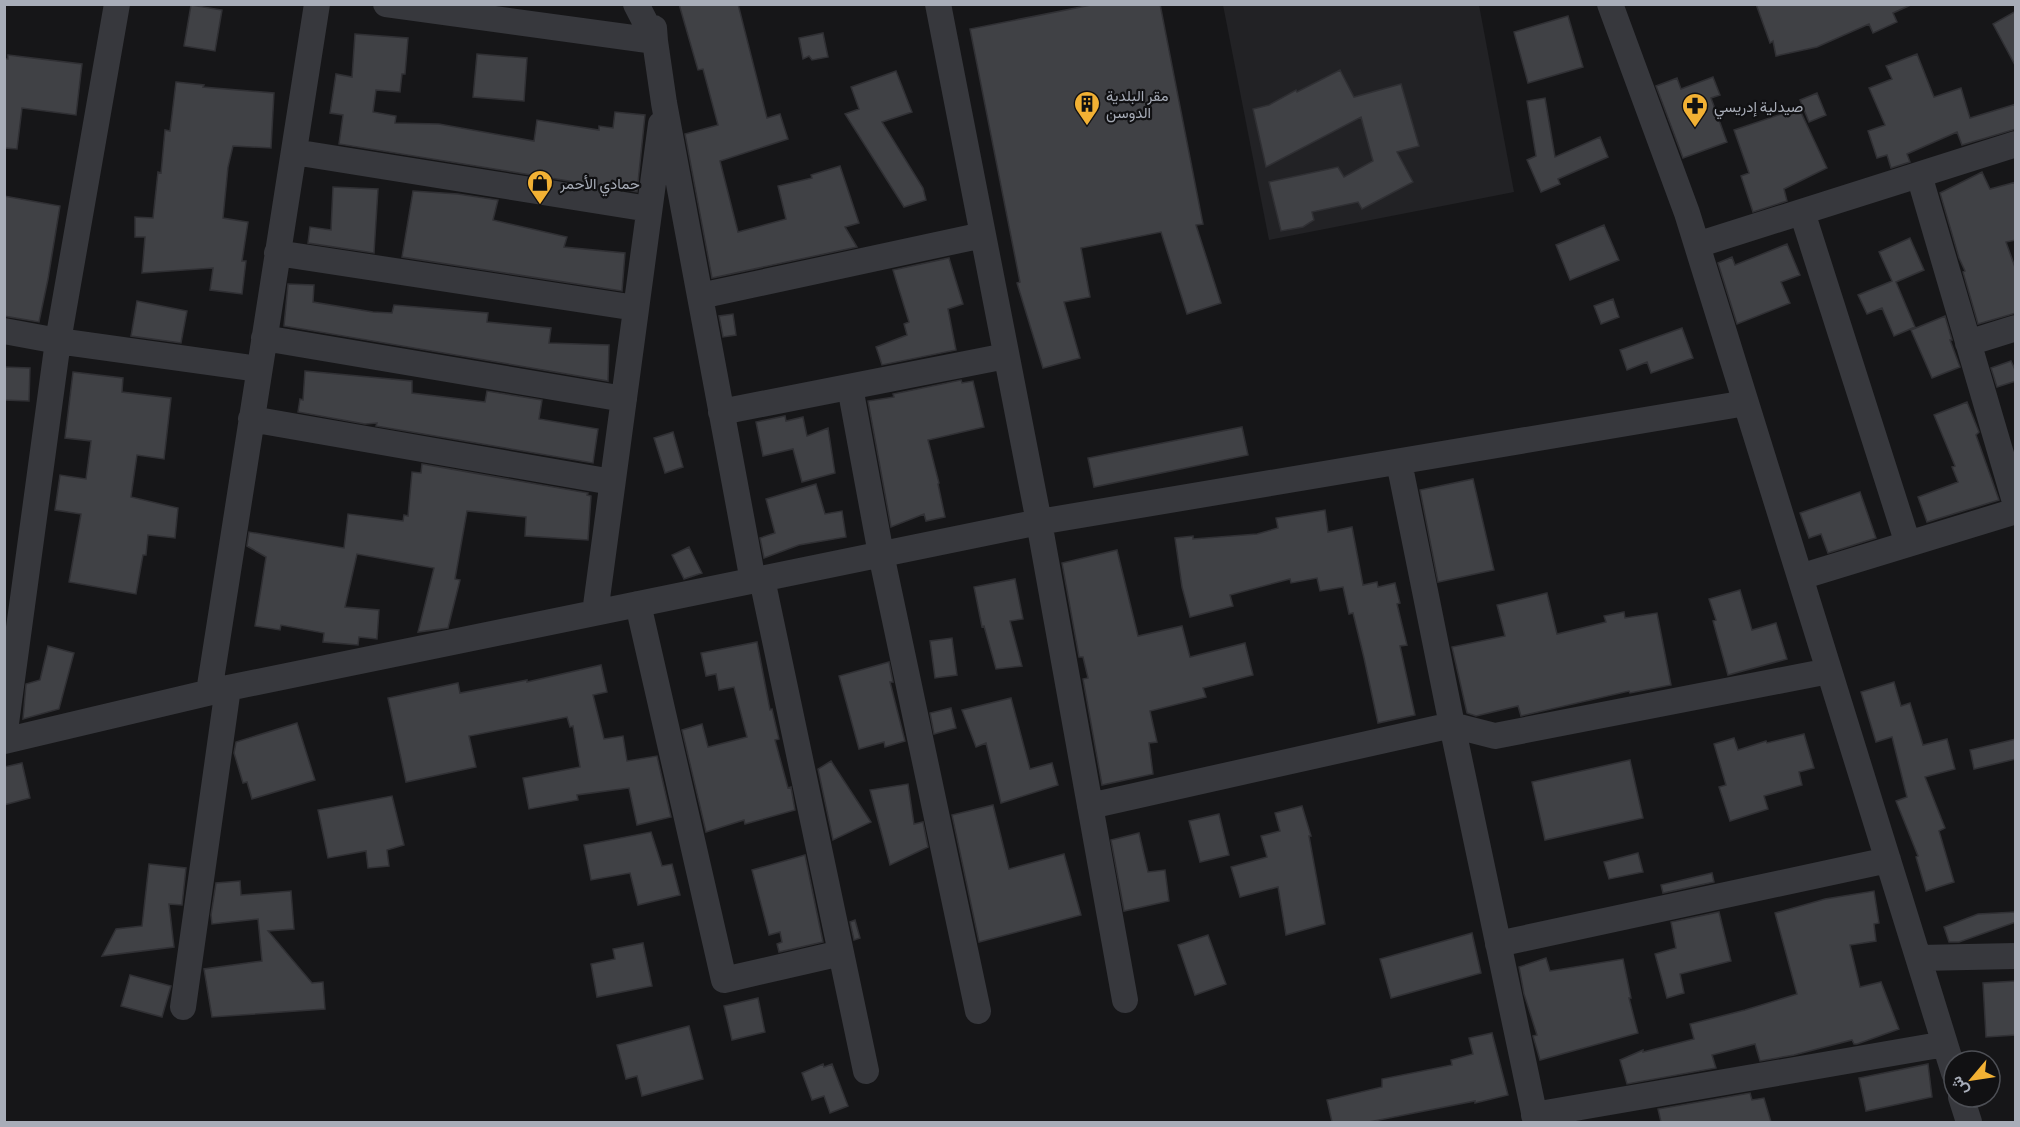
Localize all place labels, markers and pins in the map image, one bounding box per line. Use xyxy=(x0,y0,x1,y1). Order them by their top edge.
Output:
place label: مقر البلدية الدوسن xyxy=(1106,85,1168,123)
building icon: مقر البلدية الدوسن xyxy=(1072,89,1102,127)
pharmacy icon: صيدلية إدريسي xyxy=(1680,91,1710,129)
place label: صيدلية إدريسي xyxy=(1714,96,1803,120)
shop icon: حمادي الأحمر xyxy=(525,168,555,206)
place label: حمادي الأحمر xyxy=(559,173,640,197)

